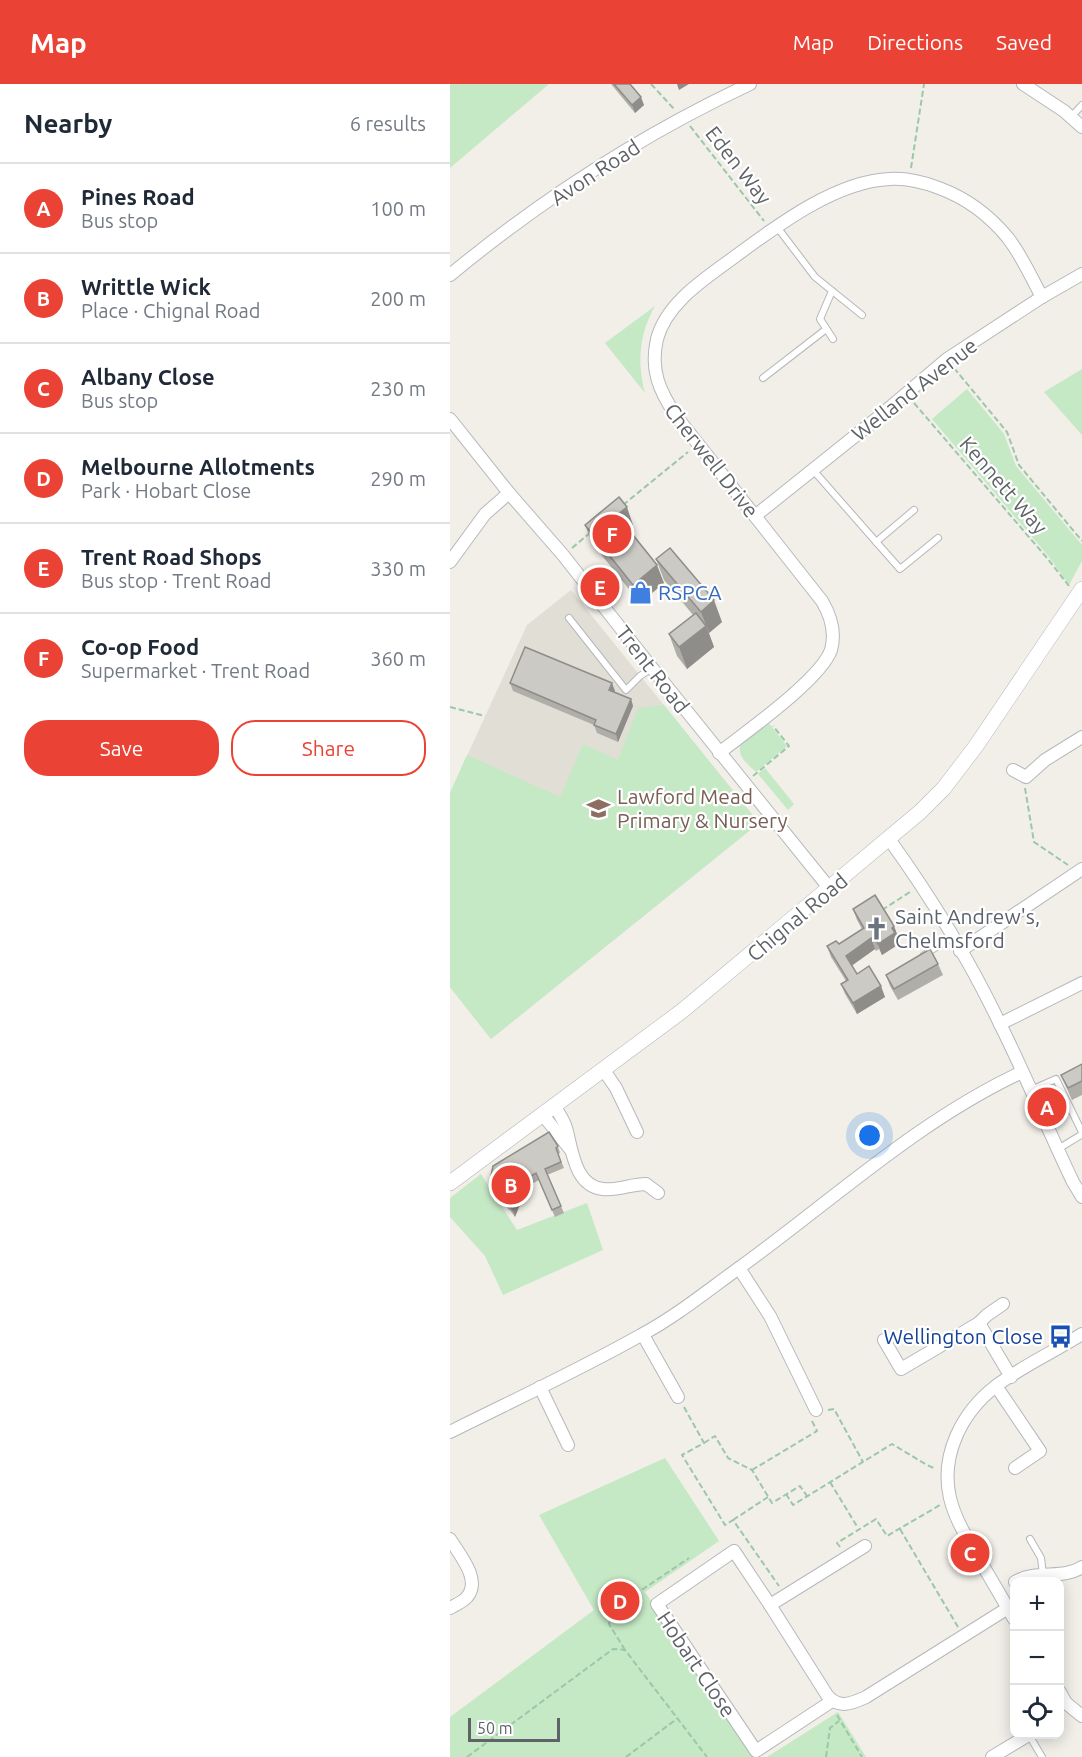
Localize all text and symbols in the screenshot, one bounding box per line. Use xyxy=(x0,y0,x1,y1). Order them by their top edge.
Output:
text: Map xyxy=(30,27,87,58)
text: Map xyxy=(793,30,834,54)
text: Directions xyxy=(867,30,963,54)
text: Saved xyxy=(996,30,1052,54)
text: Nearby xyxy=(24,109,112,138)
text: 6 results xyxy=(350,112,426,135)
street label: Eden Way xyxy=(701,121,777,209)
street label: Avon Road xyxy=(546,134,644,210)
text: Pines Road xyxy=(81,184,195,209)
text: A xyxy=(36,197,51,220)
text: 100 m xyxy=(370,197,426,220)
text: Bus stop xyxy=(81,209,158,232)
text: Writtle Wick xyxy=(81,274,211,299)
text: B xyxy=(37,287,50,310)
text: 200 m xyxy=(370,287,426,310)
text: Place · Chignal Road xyxy=(81,299,261,322)
street label: Welland Avenue xyxy=(847,333,981,445)
text: Albany Close xyxy=(81,364,215,389)
text: C xyxy=(37,377,50,400)
text: 230 m xyxy=(370,377,426,400)
text: Bus stop xyxy=(81,389,158,412)
street label: Cherwell Drive xyxy=(660,398,764,522)
street label: Kennett Way xyxy=(955,432,1053,538)
text: Melbourne Allotments xyxy=(81,454,315,479)
text: D xyxy=(36,467,51,490)
text: 290 m xyxy=(370,467,426,490)
text: Park · Hobart Close xyxy=(81,479,251,502)
pin: F xyxy=(592,512,632,556)
text: Trent Road Shops xyxy=(81,544,262,569)
text: E xyxy=(38,557,49,580)
text: 330 m xyxy=(370,557,426,580)
pin: E xyxy=(580,564,620,610)
text: Bus stop · Trent Road xyxy=(81,569,271,592)
shop icon: RSPCA xyxy=(627,579,653,605)
place label: RSPCA xyxy=(658,580,722,604)
street label: Trent Road xyxy=(612,621,694,717)
text: Co-op Food xyxy=(81,634,199,659)
text: F xyxy=(38,647,49,670)
text: 360 m xyxy=(370,647,426,670)
text: Supermarket · Trent Road xyxy=(81,659,310,682)
button: Save xyxy=(24,720,219,776)
button: Share xyxy=(231,720,426,776)
place label: Lawford Mead Primary & Nursery xyxy=(617,784,788,832)
school or university icon: Lawford Mead Primary & Nursery xyxy=(586,795,612,821)
street label: Chignal Road xyxy=(742,868,852,966)
place label: Saint Andrew's, Chelmsford xyxy=(895,904,1040,952)
church icon: Saint Andrew's, Chelmsford xyxy=(864,915,890,941)
pin: A xyxy=(1028,1084,1066,1130)
your location xyxy=(855,1121,884,1150)
pin: B xyxy=(492,1162,530,1208)
bus stop icon: Wellington Close xyxy=(1048,1323,1074,1349)
place label: Wellington Close xyxy=(883,1324,1043,1348)
pin: C xyxy=(950,1530,990,1576)
map controls xyxy=(1010,1577,1064,1739)
button: + xyxy=(1010,1577,1064,1631)
pin: D xyxy=(600,1578,640,1624)
street label: Hobart Close xyxy=(653,1607,741,1721)
button: − xyxy=(1010,1631,1064,1685)
button: locate xyxy=(1010,1685,1064,1739)
scale bar xyxy=(468,1715,560,1742)
text: 50 m xyxy=(477,1719,513,1737)

